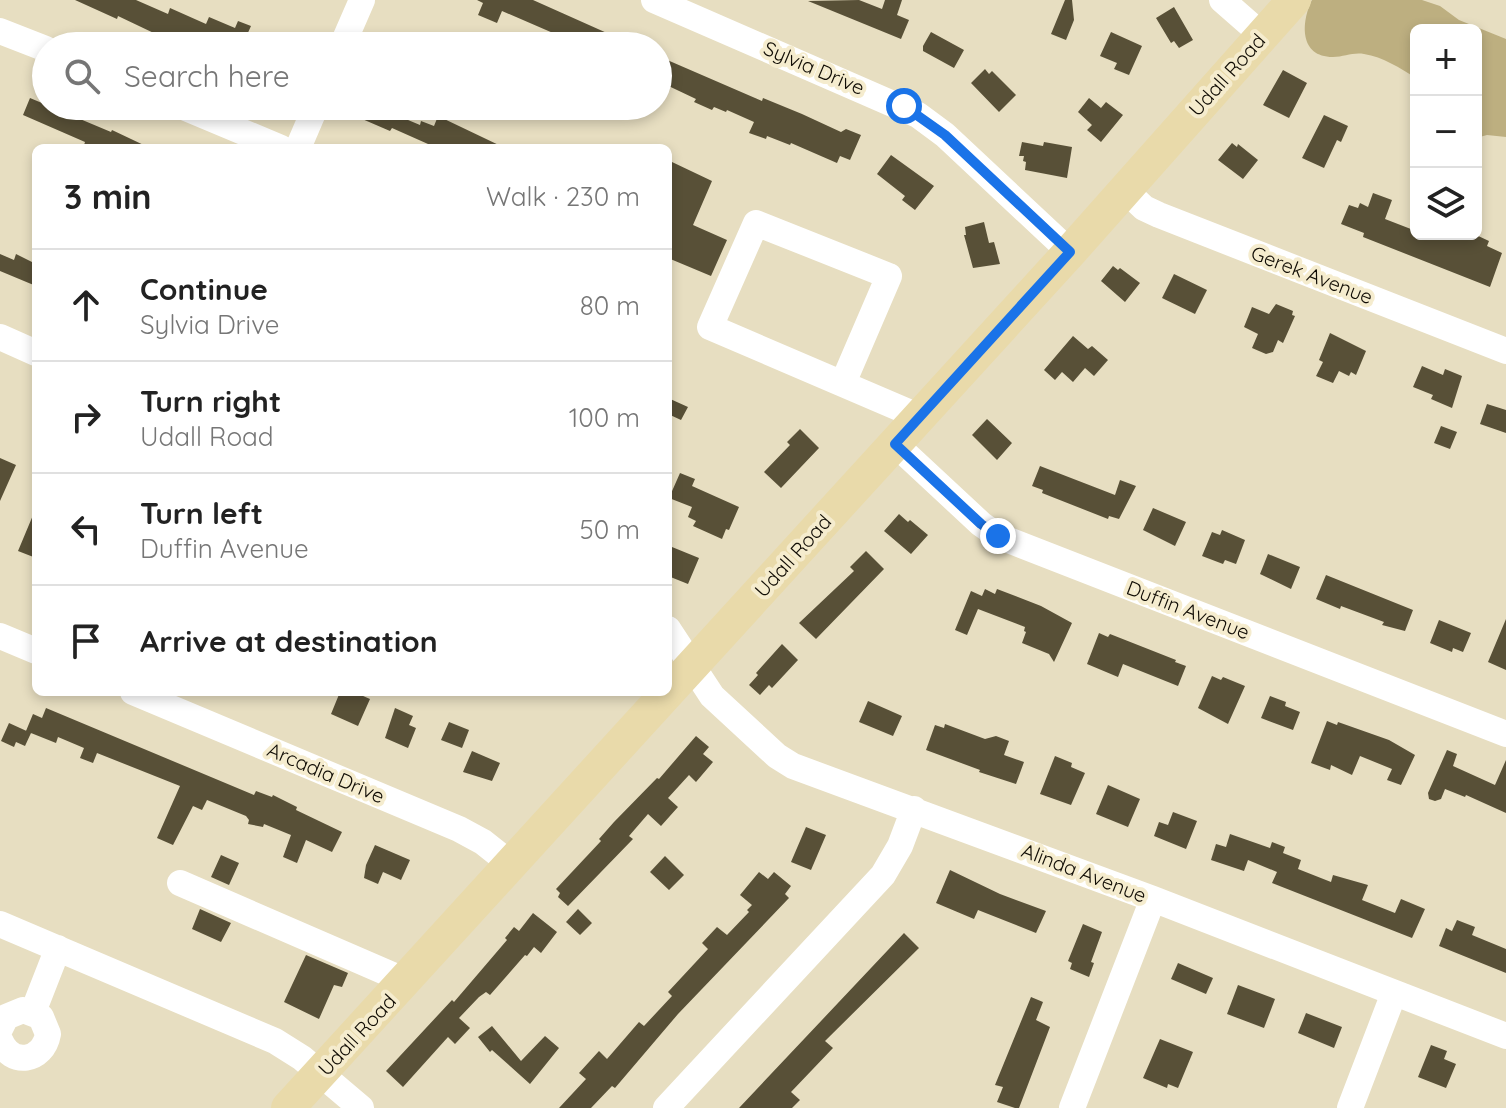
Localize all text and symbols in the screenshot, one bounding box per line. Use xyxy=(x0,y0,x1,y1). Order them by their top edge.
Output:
map controls xyxy=(1410,24,1482,240)
button: + xyxy=(1410,24,1482,96)
street label: Udall Road xyxy=(1183,28,1270,121)
search box xyxy=(32,32,672,120)
street label: Sylvia Drive xyxy=(760,35,868,100)
icon: search xyxy=(60,54,104,98)
text: Search here xyxy=(124,57,290,95)
route start xyxy=(886,88,922,124)
button: − xyxy=(1410,96,1482,168)
button: layers xyxy=(1410,168,1482,240)
text: 3 min xyxy=(64,175,151,218)
text: Walk · 230 m xyxy=(486,180,640,213)
street label: Gerek Avenue xyxy=(1248,240,1377,309)
text: Continue xyxy=(140,270,268,308)
icon: ahead xyxy=(64,283,108,327)
text: 80 m xyxy=(580,289,640,322)
text: Sylvia Drive xyxy=(140,308,279,341)
text: Turn right xyxy=(140,382,281,420)
icon: right xyxy=(64,395,108,439)
text: 100 m xyxy=(569,401,640,434)
text: Udall Road xyxy=(140,420,274,453)
text: Turn left xyxy=(140,494,263,532)
icon: left xyxy=(64,507,108,551)
street label: Udall Road xyxy=(749,509,836,602)
text: 50 m xyxy=(580,513,640,546)
route end xyxy=(980,518,1016,554)
text: Duffin Avenue xyxy=(140,532,309,565)
street label: Duffin Avenue xyxy=(1123,575,1253,644)
icon: arrive xyxy=(64,619,108,663)
text: Arrive at destination xyxy=(140,622,438,660)
street label: Arcadia Drive xyxy=(264,737,389,808)
street label: Alinda Avenue xyxy=(1018,837,1150,908)
street label: Udall Road xyxy=(312,989,401,1081)

